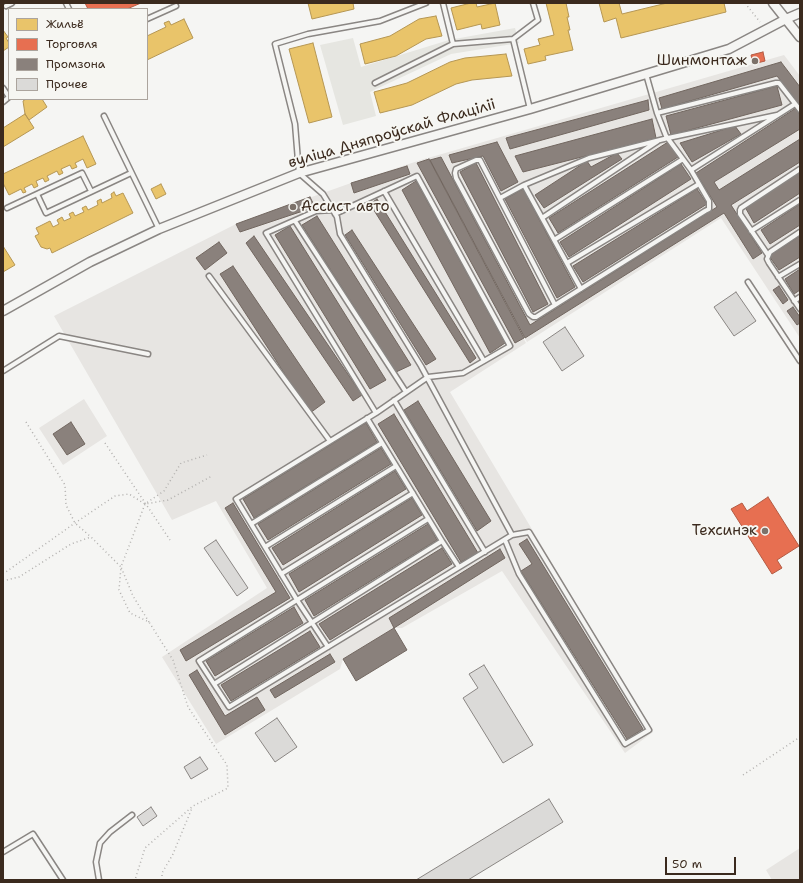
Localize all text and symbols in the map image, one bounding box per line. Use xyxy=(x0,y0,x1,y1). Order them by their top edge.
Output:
legend xyxy=(8,8,148,100)
text: Жильё xyxy=(46,16,84,32)
text: Торговля xyxy=(46,36,98,52)
place label: Шинмонтаж xyxy=(657,52,747,70)
text: Промзона xyxy=(46,56,105,72)
marker: Шинмонтаж xyxy=(750,56,760,66)
text: Прочее xyxy=(46,76,88,92)
street label: вуліца Дняпроўскай Флаціліі xyxy=(286,96,498,172)
place label: Ассист авто xyxy=(301,198,390,216)
marker: Ассист авто xyxy=(288,202,298,212)
place label: Техсинэк xyxy=(692,522,757,540)
marker: Техсинэк xyxy=(760,526,770,536)
scale bar xyxy=(667,849,738,875)
text: 50 m xyxy=(672,856,702,872)

